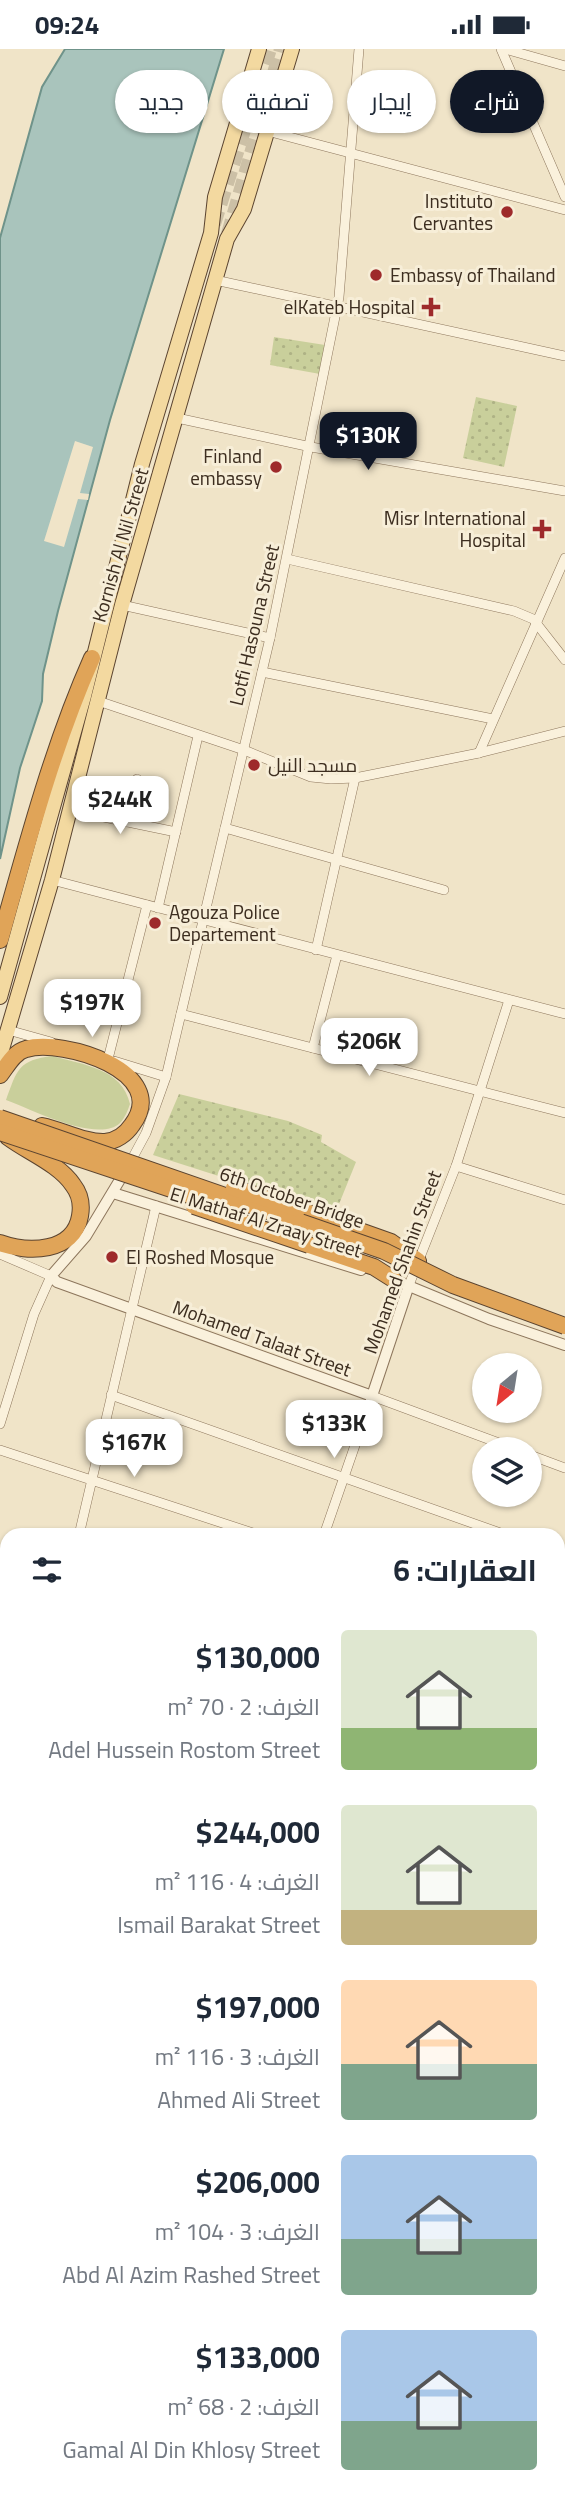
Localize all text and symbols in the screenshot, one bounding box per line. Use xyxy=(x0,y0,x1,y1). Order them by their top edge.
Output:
text: 09:24 xyxy=(35,0,99,49)
chip: جديد xyxy=(115,70,208,133)
chip: تصفية xyxy=(222,70,333,133)
chip: إيجار xyxy=(347,70,436,133)
chip: شراء xyxy=(450,70,544,133)
place label: Instituto Cervantes xyxy=(413,183,493,241)
marker: Instituto Cervantes xyxy=(499,204,515,220)
place label: Embassy of Thailand xyxy=(390,257,556,293)
marker: Embassy of Thailand xyxy=(368,267,384,283)
place label: elKateb Hospital xyxy=(284,289,415,325)
marker: elKateb Hospital xyxy=(421,297,441,317)
pin: $130K xyxy=(319,413,417,472)
text: $130K xyxy=(336,413,400,456)
place label: Finland embassy xyxy=(190,438,262,496)
marker: Finland embassy xyxy=(268,459,284,475)
street label: Kornish Al Nil Street xyxy=(81,463,159,627)
place label: Misr International Hospital xyxy=(384,500,526,558)
marker: Misr International Hospital xyxy=(532,519,552,539)
street label: Lotfi Hasouna Street xyxy=(218,540,290,709)
place label: مسجد النيل xyxy=(268,747,357,783)
marker: مسجد النيل xyxy=(246,757,262,773)
pin: $244K xyxy=(71,777,169,836)
text: $244K xyxy=(88,777,152,820)
place label: Agouza Police Departement xyxy=(169,894,280,952)
marker: Agouza Police Departement xyxy=(147,915,163,931)
pin: $197K xyxy=(43,979,141,1039)
text: $197K xyxy=(60,980,124,1023)
pin: $206K xyxy=(320,1019,418,1078)
text: $206K xyxy=(337,1019,401,1062)
street label: 6th October Bridge xyxy=(215,1155,369,1239)
street label: Mohamed Shahin Street xyxy=(352,1165,452,1359)
street label: El Mathaf Al Zraay Street xyxy=(166,1176,367,1268)
place label: El Roshed Mosque xyxy=(126,1239,274,1275)
marker: El Roshed Mosque xyxy=(104,1249,120,1265)
street label: Mohamed Talaat Street xyxy=(168,1289,357,1387)
north arrow xyxy=(472,1353,542,1423)
map controls xyxy=(472,1353,542,1507)
pin: $133K xyxy=(285,1401,383,1460)
text: $133K xyxy=(302,1401,366,1444)
pin: $167K xyxy=(85,1419,183,1479)
text: $167K xyxy=(102,1420,166,1463)
button: layers xyxy=(472,1437,542,1507)
text: العقارات: 6 xyxy=(393,1542,537,1598)
icon: filters xyxy=(28,1551,66,1589)
text: $130,000 xyxy=(196,1629,320,1685)
icon: home xyxy=(397,1658,481,1742)
text: الغرف: 2 · 70 m² xyxy=(168,1685,320,1728)
text: Adel Hussein Rostom Street xyxy=(48,1728,320,1771)
text: $244,000 xyxy=(196,1804,320,1860)
icon: home xyxy=(397,1833,481,1917)
text: الغرف: 4 · 116 m² xyxy=(155,1860,320,1903)
text: Ismail Barakat Street xyxy=(117,1903,320,1946)
text: $197,000 xyxy=(196,1979,320,2035)
icon: home xyxy=(397,2008,481,2092)
text: الغرف: 3 · 116 m² xyxy=(155,2035,320,2078)
text: Ahmed Ali Street xyxy=(157,2078,320,2121)
text: $206,000 xyxy=(196,2154,320,2210)
icon: home xyxy=(397,2183,481,2267)
text: الغرف: 3 · 104 m² xyxy=(155,2210,320,2253)
text: Abd Al Azim Rashed Street xyxy=(62,2253,320,2296)
text: $133,000 xyxy=(196,2329,320,2385)
icon: home xyxy=(397,2358,481,2442)
text: الغرف: 2 · 68 m² xyxy=(168,2385,320,2428)
text: Gamal Al Din Khlosy Street xyxy=(63,2428,320,2471)

